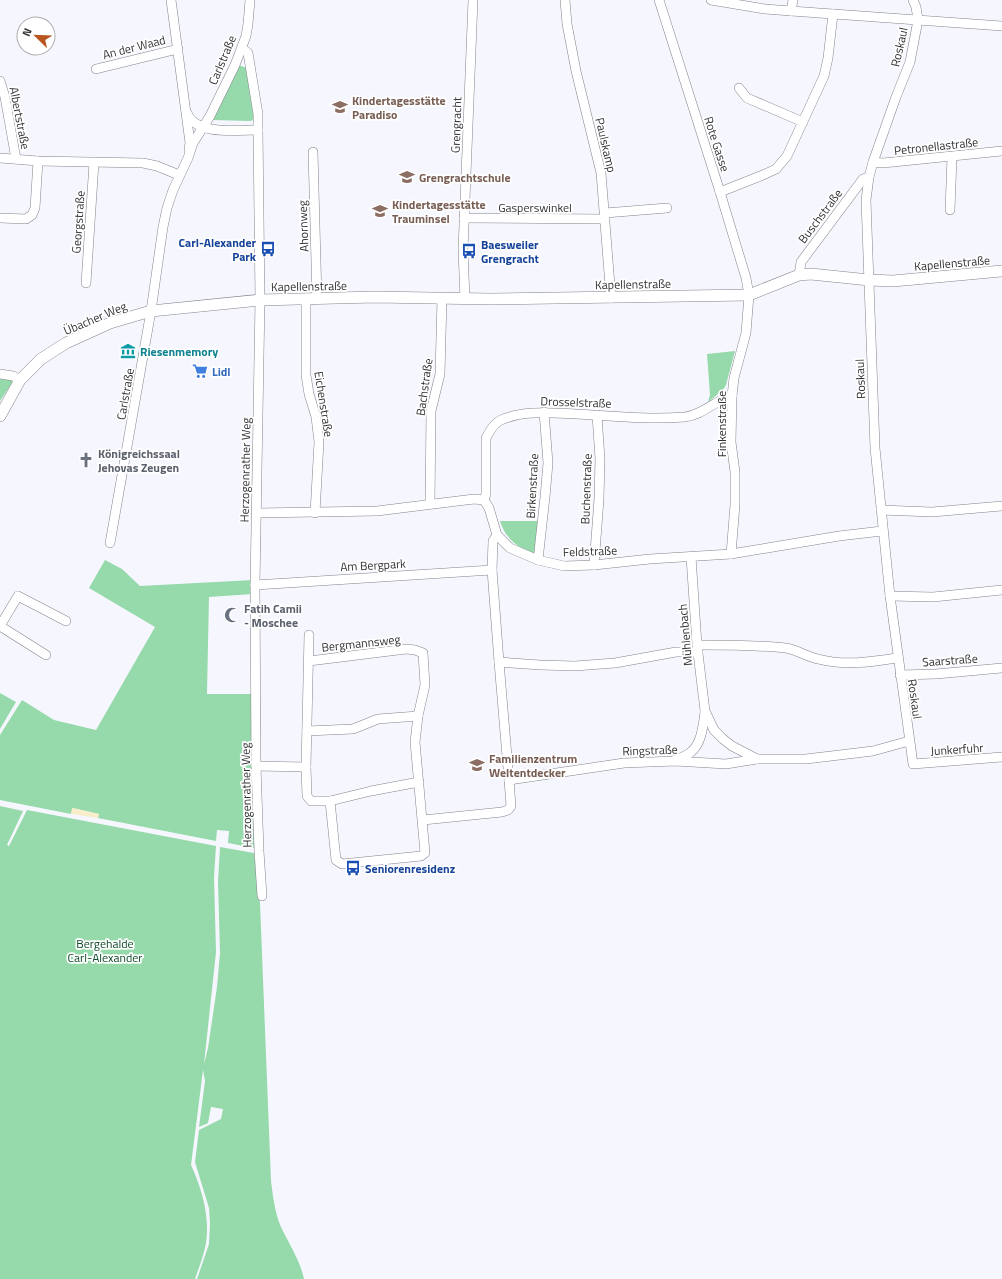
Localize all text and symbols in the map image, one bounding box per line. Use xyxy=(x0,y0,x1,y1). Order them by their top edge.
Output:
north arrow xyxy=(16,16,56,56)
text: N xyxy=(18,25,36,39)
street label: Roskaul xyxy=(885,25,913,69)
street label: An der Waad xyxy=(101,30,167,64)
street label: Carlstraße xyxy=(203,32,241,88)
street label: Albertstraße xyxy=(5,85,35,151)
place label: Kindertagesstätte Paradiso xyxy=(352,91,446,124)
street label: Grengracht xyxy=(446,96,467,153)
school or university icon: Kindertagesstätte Paradiso xyxy=(331,98,349,116)
street label: Rote Gasse xyxy=(699,114,735,174)
street label: Paulskamp xyxy=(590,116,622,174)
street label: Petronellastraße xyxy=(893,132,979,160)
school or university icon: Grengrachtschule xyxy=(398,168,416,186)
place label: Grengrachtschule xyxy=(419,168,511,187)
street label: Buschstraße xyxy=(793,185,847,247)
street label: Georgstraße xyxy=(66,190,90,254)
place label: Kindertagesstätte Trauminsel xyxy=(392,195,486,228)
street label: Gasperswinkel xyxy=(498,198,572,217)
street label: Ahornweg xyxy=(293,200,313,252)
school or university icon: Kindertagesstätte Trauminsel xyxy=(371,202,389,220)
place label: Carl-Alexander Park xyxy=(179,233,257,266)
place label: Baesweiler Grengracht xyxy=(481,235,540,268)
bus stop icon: Carl-Alexander Park xyxy=(259,240,277,258)
bus stop icon: Baesweiler Grengracht xyxy=(460,242,478,260)
street label: Kapellenstraße xyxy=(913,250,991,276)
street label: Kapellenstraße xyxy=(595,274,671,294)
street label: Kapellenstraße xyxy=(271,276,347,296)
street label: Übacher Weg xyxy=(60,296,130,340)
museum icon: Riesenmemory xyxy=(119,342,137,360)
place label: Riesenmemory xyxy=(140,342,218,361)
street label: Bachstraße xyxy=(411,357,437,417)
street label: Roskaul xyxy=(850,359,870,399)
supermarket icon: Lidl xyxy=(191,362,209,380)
place label: Lidl xyxy=(212,362,231,381)
street label: Carlstraße xyxy=(111,367,139,421)
street label: Eichenstraße xyxy=(309,370,339,438)
street label: Drosselstraße xyxy=(540,391,612,413)
street label: Finkenstraße xyxy=(712,391,731,457)
street label: Herzogenrather Weg xyxy=(235,417,255,523)
place label: Königreichssaal Jehovas Zeugen xyxy=(98,444,180,477)
church icon: Königreichssaal Jehovas Zeugen xyxy=(77,451,95,469)
street label: Birkenstraße xyxy=(521,453,543,519)
street label: Buchenstraße xyxy=(575,453,597,525)
street label: Feldstraße xyxy=(563,541,617,561)
street label: Am Bergpark xyxy=(340,554,407,576)
place label: Fatih Camii - Moschee xyxy=(244,599,302,632)
street label: Mühlenbach xyxy=(673,603,697,667)
mosque icon: Fatih Camii - Moschee xyxy=(223,606,241,624)
street label: Bergmannsweg xyxy=(320,629,402,657)
street label: Saarstraße xyxy=(922,649,978,671)
street label: Roskaul xyxy=(903,678,927,720)
street label: Junkerfuhr xyxy=(930,738,984,760)
street label: Ringstraße xyxy=(622,740,678,760)
street label: Herzogenrather Weg xyxy=(236,742,256,848)
place label: Familienzentrum Weltentdecker xyxy=(489,749,577,782)
school or university icon: Familienzentrum Weltentdecker xyxy=(468,756,486,774)
bus stop icon: Seniorenresidenz xyxy=(344,859,362,877)
place label: Seniorenresidenz xyxy=(365,859,455,878)
park label: Bergehalde Carl-Alexander xyxy=(68,934,142,967)

